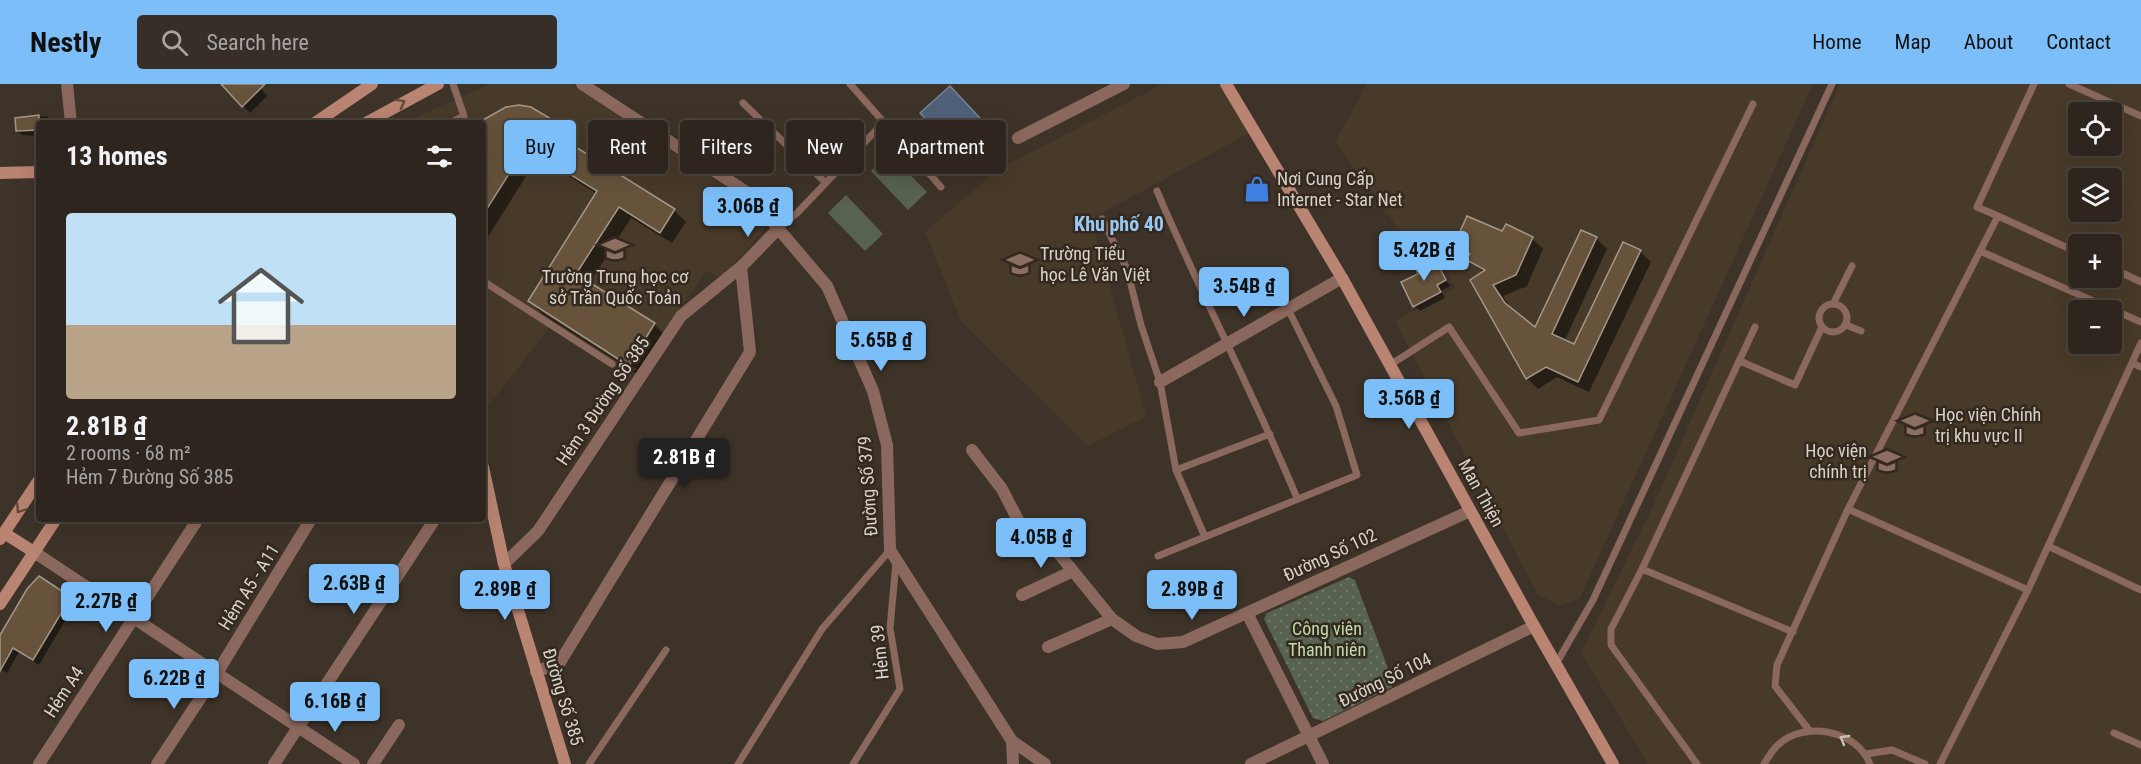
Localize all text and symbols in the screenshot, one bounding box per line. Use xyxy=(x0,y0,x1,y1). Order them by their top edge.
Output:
search box xyxy=(137,15,557,69)
text: Nestly xyxy=(30,26,101,59)
icon: search xyxy=(158,26,191,59)
text: Search here xyxy=(206,30,309,55)
text: Home xyxy=(1812,30,1862,54)
text: Map xyxy=(1895,30,1931,54)
text: About xyxy=(1964,30,2013,54)
text: Contact xyxy=(2046,30,2111,54)
one-way arrow xyxy=(395,99,406,110)
map controls xyxy=(2068,102,2122,354)
button: locate xyxy=(2068,102,2122,156)
chip: Buy xyxy=(504,120,576,174)
chip: Rent xyxy=(588,120,668,174)
chip: Filters xyxy=(680,120,774,174)
chip: New xyxy=(786,120,864,174)
chip: Apartment xyxy=(876,120,1006,174)
icon: filters xyxy=(423,140,456,173)
text: 13 homes xyxy=(66,141,168,171)
place label: Nơi Cung Cấp Internet - Star Net xyxy=(1277,168,1403,210)
button: layers xyxy=(2068,168,2122,222)
shop icon: Nơi Cung Cấp Internet - Star Net xyxy=(1242,174,1272,204)
pin: 3.06B ₫ xyxy=(693,187,803,238)
text: 3.06B ₫ xyxy=(717,194,779,218)
district label: Khu phố 40 xyxy=(1074,212,1164,236)
pin: 5.42B ₫ xyxy=(1369,231,1479,282)
school or university icon: Trường Trung học cơ sở Trần Quốc Toản xyxy=(600,234,630,264)
button: + xyxy=(2068,234,2122,288)
text: 5.42B ₫ xyxy=(1393,238,1455,262)
place label: Trường Tiểu học Lê Văn Việt xyxy=(1040,243,1150,285)
school or university icon: Trường Tiểu học Lê Văn Việt xyxy=(1005,249,1035,279)
icon: home xyxy=(207,252,315,360)
place label: Trường Trung học cơ sở Trần Quốc Toản xyxy=(542,266,689,308)
pin: 3.54B ₫ xyxy=(1189,267,1299,318)
text: 3.54B ₫ xyxy=(1213,274,1275,298)
button: − xyxy=(2068,300,2122,354)
pin: 5.65B ₫ xyxy=(826,321,936,372)
text: 5.65B ₫ xyxy=(850,328,912,352)
street label: Hẻm 3 Đường Số 385 xyxy=(552,332,653,469)
pin: 3.56B ₫ xyxy=(1354,379,1464,430)
text: 3.56B ₫ xyxy=(1378,386,1440,410)
place label: Học viện Chính trị khu vực II xyxy=(1935,404,2041,446)
school or university icon: Học viện Chính trị khu vực II xyxy=(1900,410,1930,440)
text: 2.81B ₫ xyxy=(66,411,147,441)
street label: Đường Số 379 xyxy=(854,435,881,537)
pin: 2.81B ₫ xyxy=(629,438,739,489)
place label: Học viện chính trị xyxy=(1805,440,1867,482)
text: 2 rooms · 68 m² xyxy=(66,441,191,465)
text: 2.81B ₫ xyxy=(653,445,715,469)
school or university icon: Học viện chính trị xyxy=(1872,446,1902,476)
street label: Man Thiện xyxy=(1454,455,1509,530)
text: Hẻm 7 Đường Số 385 xyxy=(66,465,233,489)
one-way arrow xyxy=(16,503,27,514)
pin: 4.05B ₫ xyxy=(986,518,1096,569)
street label: Đường Số 102 xyxy=(1280,524,1380,585)
text: 4.05B ₫ xyxy=(1010,525,1072,549)
street label: Hẻm A5 - A11 xyxy=(214,540,283,634)
pin: 2.63B ₫ xyxy=(299,564,409,615)
pin: 2.89B ₫ xyxy=(450,570,560,621)
pin: 2.89B ₫ xyxy=(1137,570,1247,621)
text: 2.63B ₫ xyxy=(323,571,385,595)
text: 2.89B ₫ xyxy=(474,577,536,601)
text: 2.89B ₫ xyxy=(1161,577,1223,601)
pin: 2.27B ₫ xyxy=(51,582,161,633)
text: 2.27B ₫ xyxy=(75,589,137,613)
park label: Công viên Thanh niên xyxy=(1288,618,1366,660)
street label: Hẻm 39 xyxy=(866,624,893,681)
street label: Đường Số 385 xyxy=(539,646,588,748)
street label: Đường Số 104 xyxy=(1335,648,1435,711)
pin: 6.22B ₫ xyxy=(119,659,229,710)
street label: Hẻm A4 xyxy=(39,662,88,721)
text: 6.22B ₫ xyxy=(143,666,205,690)
pin: 6.16B ₫ xyxy=(280,682,390,733)
text: 6.16B ₫ xyxy=(304,689,366,713)
one-way arrow xyxy=(1840,735,1850,746)

